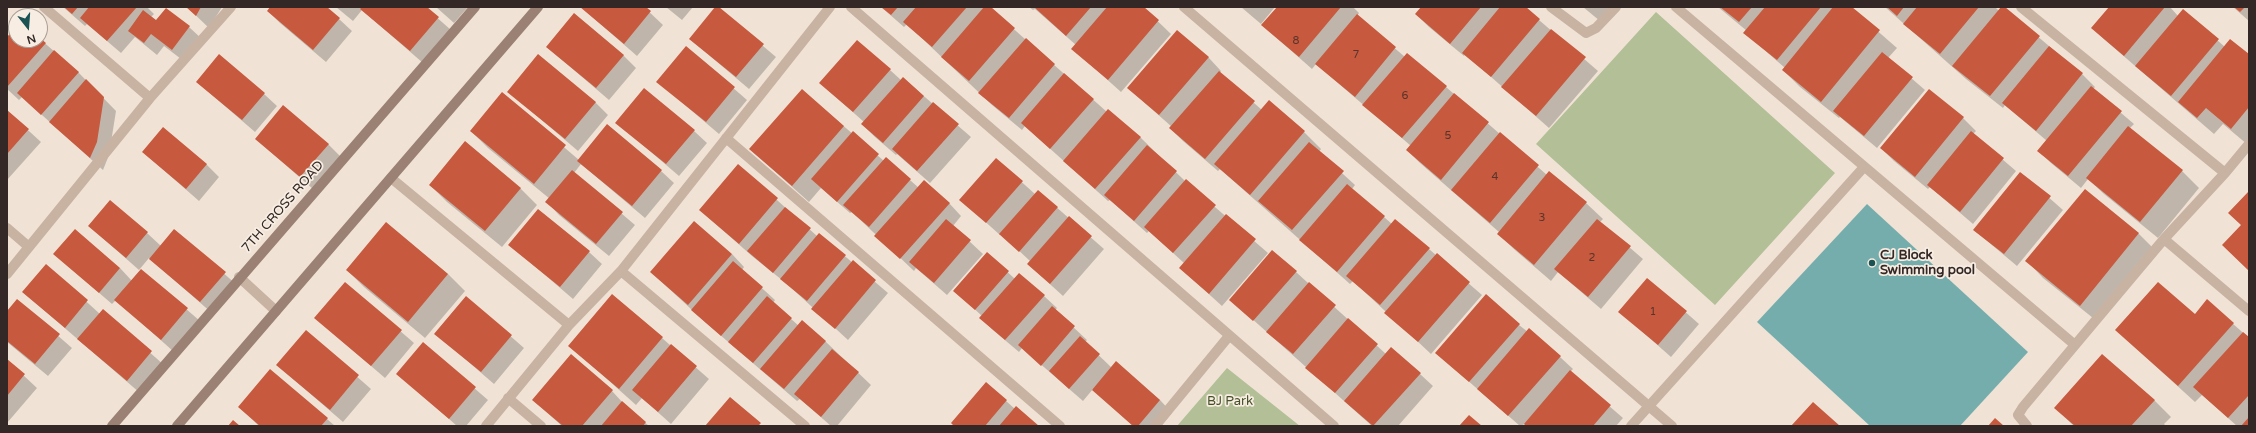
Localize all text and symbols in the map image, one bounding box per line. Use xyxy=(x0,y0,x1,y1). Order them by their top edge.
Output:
north arrow xyxy=(8,8,48,48)
text: N xyxy=(25,31,37,47)
house number: 8 xyxy=(1293,34,1299,48)
house number: 7 xyxy=(1353,48,1359,62)
house number: 6 xyxy=(1402,89,1408,103)
house number: 5 xyxy=(1445,129,1451,143)
street label: 7TH CROSS ROAD xyxy=(239,158,327,256)
house number: 4 xyxy=(1492,170,1498,184)
house number: 3 xyxy=(1539,211,1545,225)
place label: CJ Block Swimming pool xyxy=(1880,248,1975,279)
house number: 2 xyxy=(1589,251,1595,265)
marker: CJ Block Swimming pool xyxy=(1867,258,1877,268)
house number: 1 xyxy=(1650,305,1656,319)
park label: BJ Park xyxy=(1207,394,1253,410)

